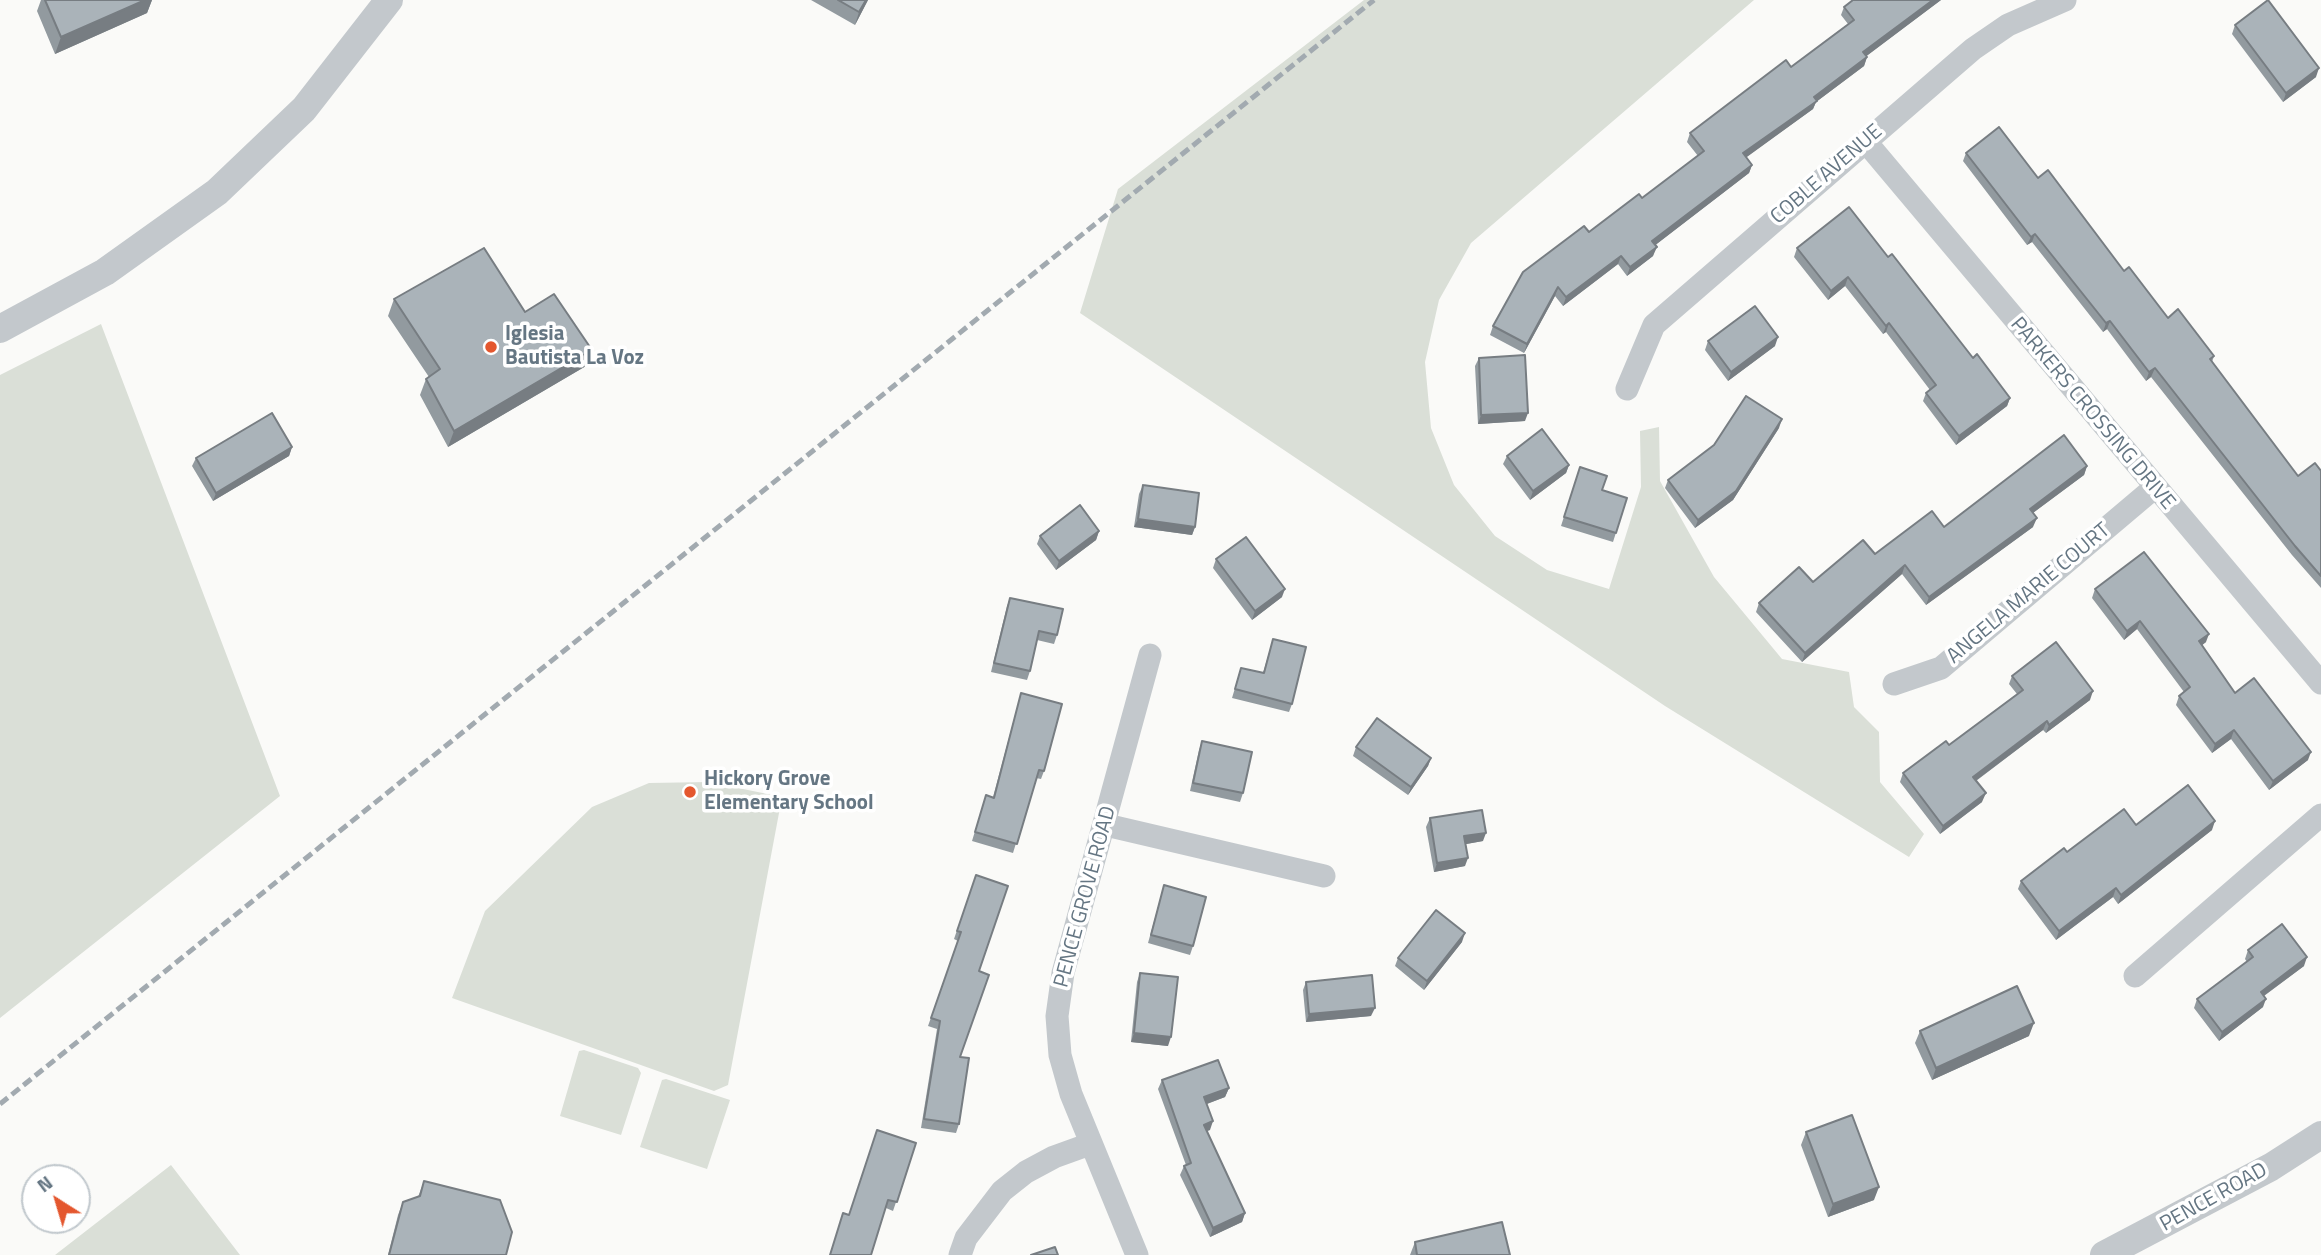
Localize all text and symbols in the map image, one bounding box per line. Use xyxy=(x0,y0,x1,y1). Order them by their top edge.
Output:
street label: COBLE AVENUE xyxy=(1766,120,1888,230)
street label: PARKERS CROSSING DRIVE xyxy=(2004,313,2180,515)
place label: Iglesia Bautista La Voz xyxy=(505,322,644,372)
marker: Iglesia Bautista La Voz xyxy=(483,339,499,355)
street label: ANGELA MARIE COURT xyxy=(1942,518,2116,670)
place label: Hickory Grove Elementary School xyxy=(704,767,874,817)
marker: Hickory Grove Elementary School xyxy=(682,784,698,800)
street label: PENCE GROVE ROAD xyxy=(1050,804,1122,990)
street label: PENCE ROAD xyxy=(2156,1158,2272,1238)
north arrow xyxy=(21,1164,91,1234)
text: N xyxy=(30,1168,58,1199)

